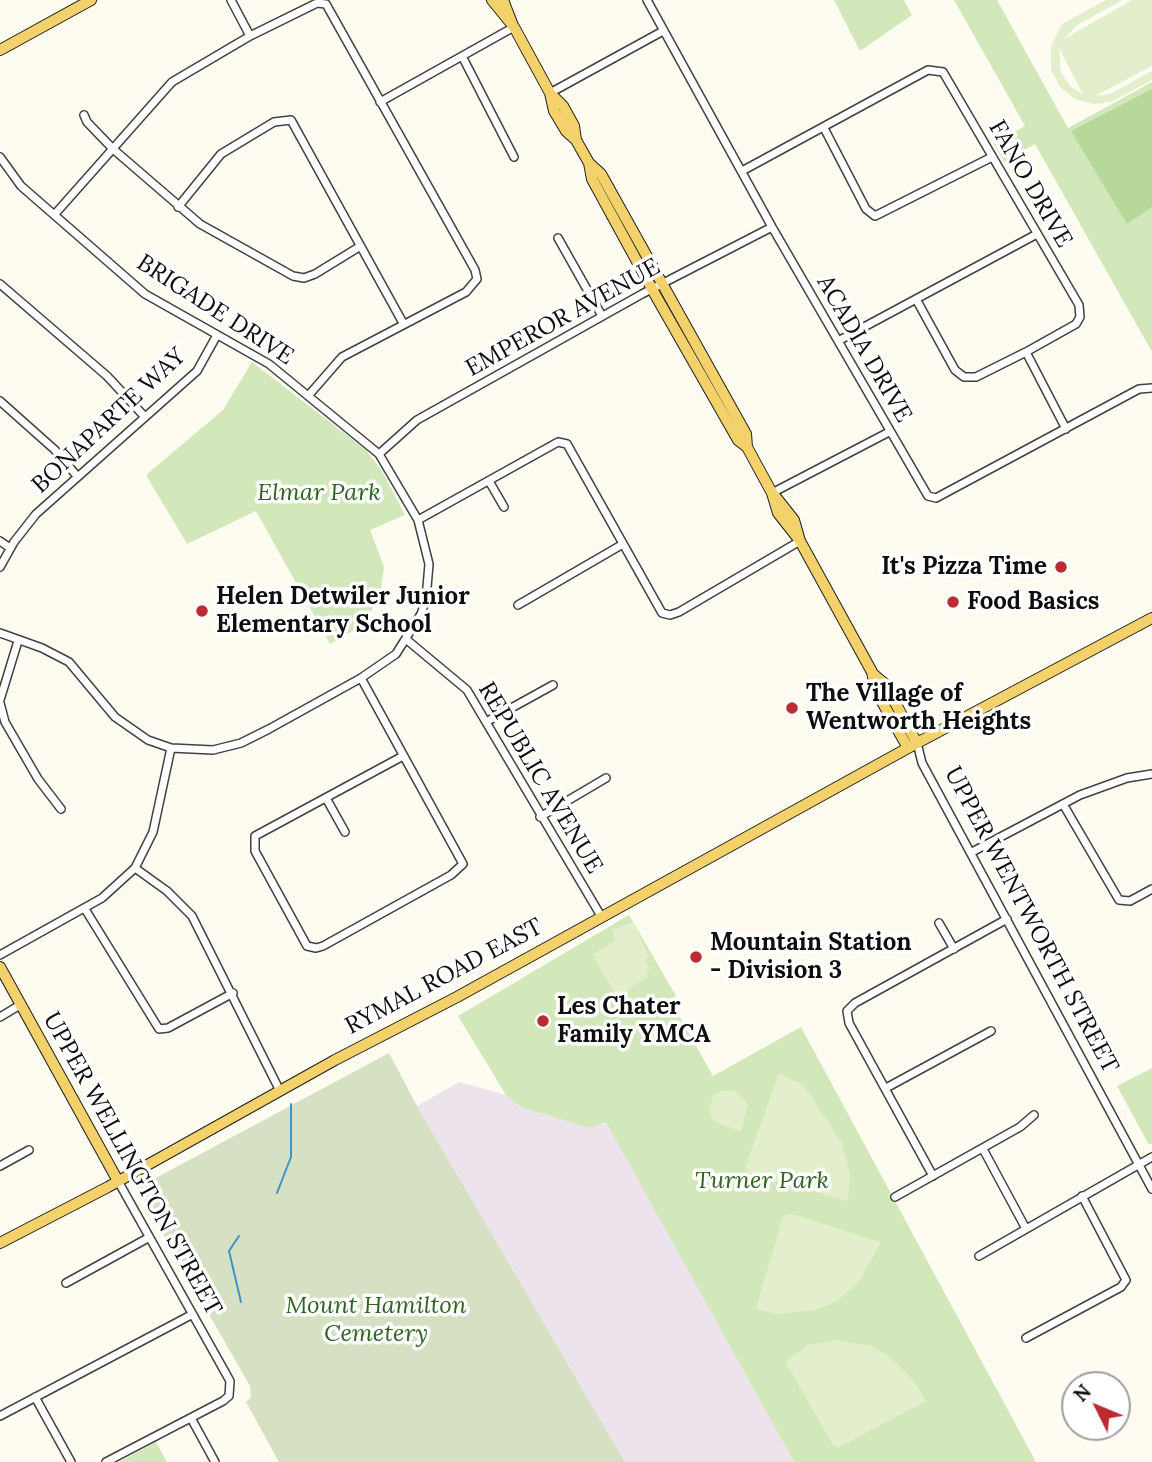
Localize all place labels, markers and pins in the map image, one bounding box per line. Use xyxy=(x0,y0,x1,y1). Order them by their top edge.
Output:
place label: It's Pizza Time xyxy=(881,553,1047,581)
marker: It's Pizza Time xyxy=(1053,559,1069,575)
place label: Helen Detwiler Junior Elementary School xyxy=(216,583,470,639)
place label: Food Basics xyxy=(967,588,1099,616)
marker: Food Basics xyxy=(945,594,961,610)
marker: Helen Detwiler Junior Elementary School xyxy=(194,603,210,619)
place label: The Village of Wentworth Heights xyxy=(806,680,1031,736)
marker: The Village of Wentworth Heights xyxy=(784,700,800,716)
place label: Mountain Station - Division 3 xyxy=(710,929,912,985)
marker: Mountain Station - Division 3 xyxy=(688,949,704,965)
place label: Les Chater Family YMCA xyxy=(557,993,710,1049)
marker: Les Chater Family YMCA xyxy=(535,1013,551,1029)

